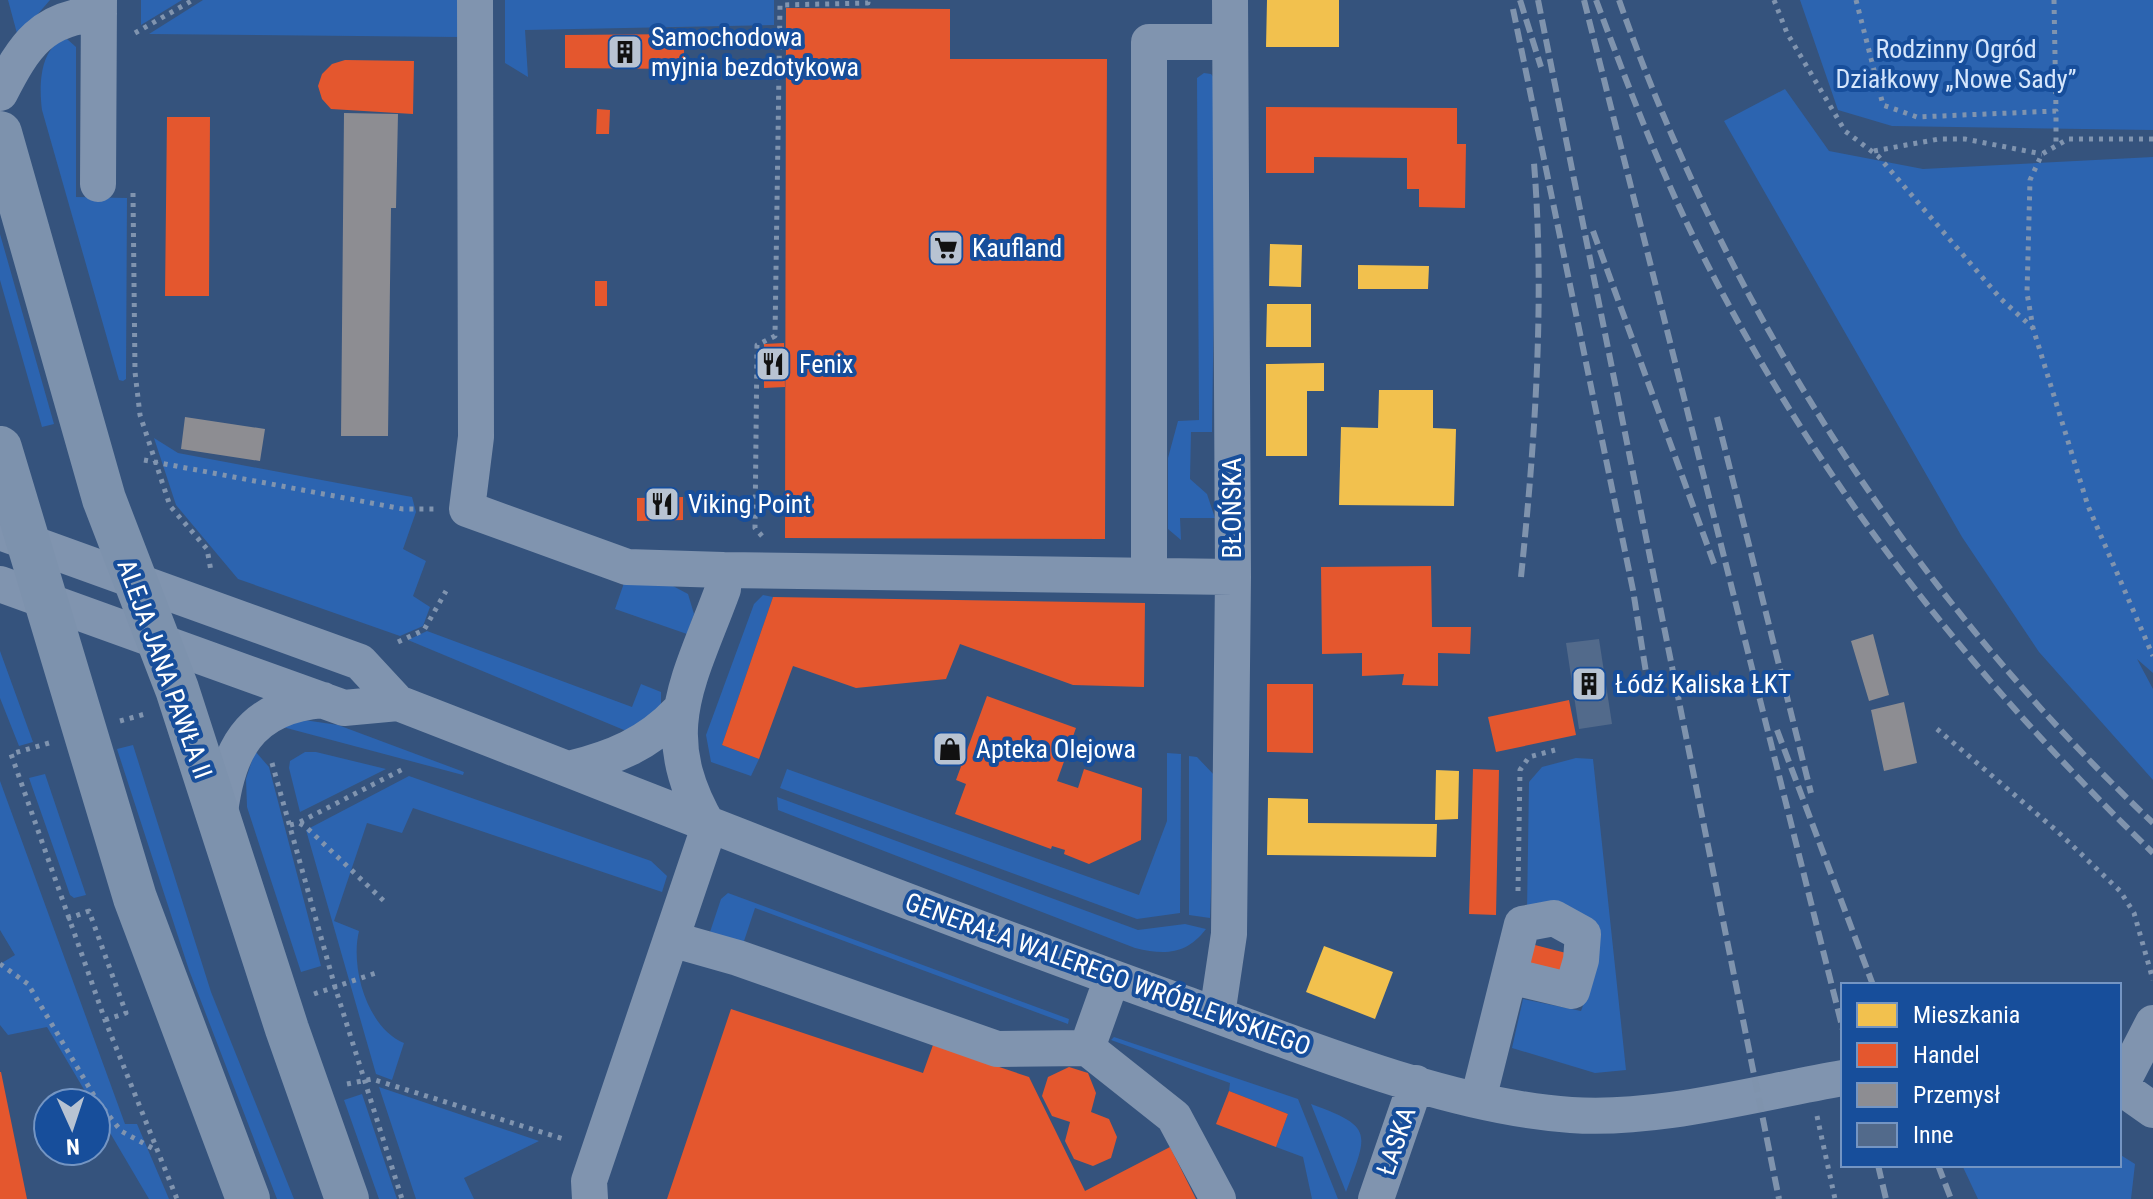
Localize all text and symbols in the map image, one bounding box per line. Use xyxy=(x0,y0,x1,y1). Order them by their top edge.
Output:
place label: Samochodowa myjnia bezdotykowa xyxy=(651,22,859,82)
building icon: Samochodowa myjnia bezdotykowa xyxy=(606,33,644,71)
park label: Rodzinny Ogród Działkowy „Nowe Sady” xyxy=(1836,34,2076,94)
supermarket icon: Kaufland xyxy=(927,229,965,267)
place label: Kaufland xyxy=(972,233,1062,263)
restaurant icon: Fenix xyxy=(754,345,792,383)
place label: Fenix xyxy=(799,349,853,379)
street label: BŁOŃSKA xyxy=(1217,458,1247,558)
restaurant icon: Viking Point xyxy=(643,485,681,523)
place label: Viking Point xyxy=(688,489,811,519)
street label: ALEJA JANA PAWŁA II xyxy=(111,555,219,783)
building icon: Łódź Kaliska ŁKT xyxy=(1570,665,1608,703)
place label: Łódź Kaliska ŁKT xyxy=(1615,669,1791,699)
shop icon: Apteka Olejowa xyxy=(931,730,969,768)
place label: Apteka Olejowa xyxy=(976,734,1136,764)
street label: GENERAŁA WALEREGO WRÓBLEWSKIEGO xyxy=(901,886,1315,1062)
legend xyxy=(1841,983,2121,1167)
text: Mieszkania xyxy=(1913,1001,2020,1029)
text: Handel xyxy=(1913,1041,1980,1069)
text: Przemysł xyxy=(1913,1081,2000,1109)
north arrow xyxy=(32,1087,112,1167)
street label: ŁASKA xyxy=(1370,1103,1422,1179)
text: Inne xyxy=(1913,1121,1954,1149)
text: N xyxy=(66,1134,80,1159)

